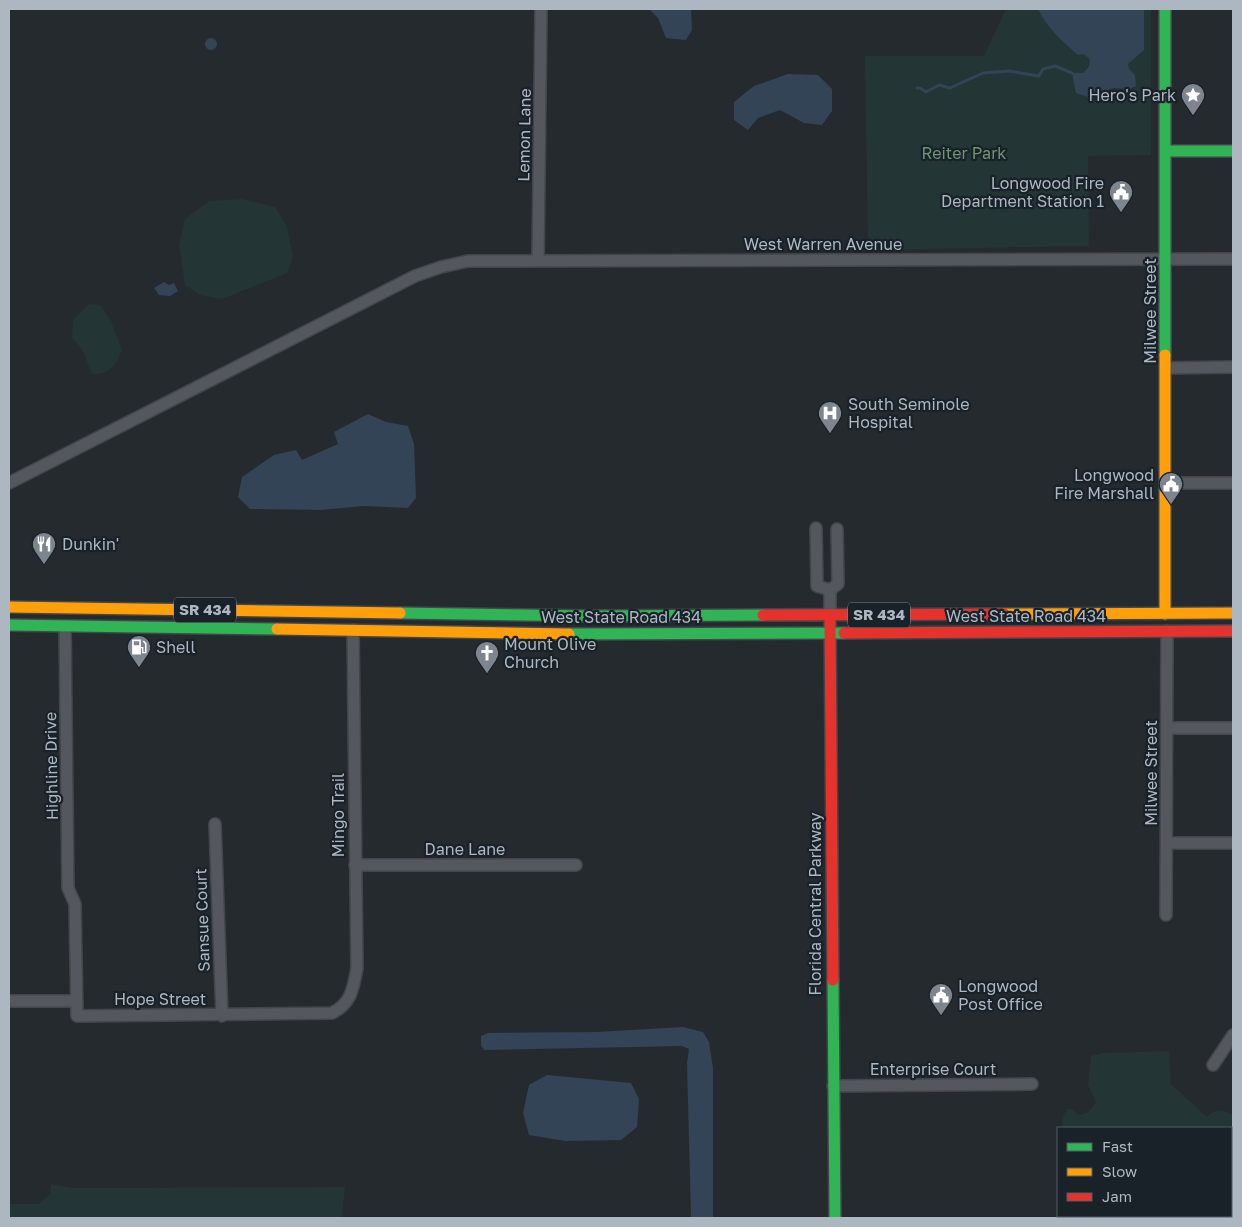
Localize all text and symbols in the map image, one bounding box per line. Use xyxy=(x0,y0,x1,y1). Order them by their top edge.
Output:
place icon: Hero's Park xyxy=(1180,82,1206,116)
place label: Hero's Park xyxy=(1088,85,1176,105)
street label: Lemon Lane xyxy=(513,88,535,182)
park label: Reiter Park xyxy=(922,143,1006,163)
place label: Longwood Fire Department Station 1 xyxy=(941,173,1104,211)
public building icon: Longwood Fire Department Station 1 xyxy=(1108,179,1134,213)
street label: West Warren Avenue xyxy=(744,234,902,254)
street label: Milwee Street xyxy=(1140,258,1160,364)
place label: South Seminole Hospital xyxy=(848,394,969,432)
hospital icon: South Seminole Hospital xyxy=(817,400,843,434)
place label: Longwood Fire Marshall xyxy=(1054,465,1154,503)
public building icon: Longwood Fire Marshall xyxy=(1158,471,1184,505)
restaurant icon: Dunkin' xyxy=(31,531,57,565)
place label: Dunkin' xyxy=(62,534,119,554)
road number: SR 434 xyxy=(174,598,236,622)
road number: SR 434 xyxy=(848,602,910,628)
street label: West State Road 434 xyxy=(946,606,1106,626)
street label: West State Road 434 xyxy=(541,607,701,627)
fuel station icon: Shell xyxy=(126,634,152,668)
place label: Mount Olive Church xyxy=(504,634,596,672)
place label: Shell xyxy=(156,637,196,657)
church icon: Mount Olive Church xyxy=(474,640,500,674)
street label: Highline Drive xyxy=(40,712,62,820)
street label: Milwee Street xyxy=(1141,720,1161,826)
street label: Mingo Trail xyxy=(328,773,348,857)
street label: Florida Central Parkway xyxy=(805,812,825,996)
street label: Dane Lane xyxy=(425,839,505,859)
street label: Sansue Court xyxy=(190,868,214,972)
place label: Longwood Post Office xyxy=(958,976,1043,1014)
public building icon: Longwood Post Office xyxy=(928,982,954,1016)
street label: Hope Street xyxy=(114,989,206,1009)
street label: Enterprise Court xyxy=(870,1059,996,1079)
legend xyxy=(1057,1127,1232,1217)
text: Fast xyxy=(1102,1137,1133,1155)
text: Slow xyxy=(1102,1162,1137,1180)
text: Jam xyxy=(1102,1187,1132,1205)

